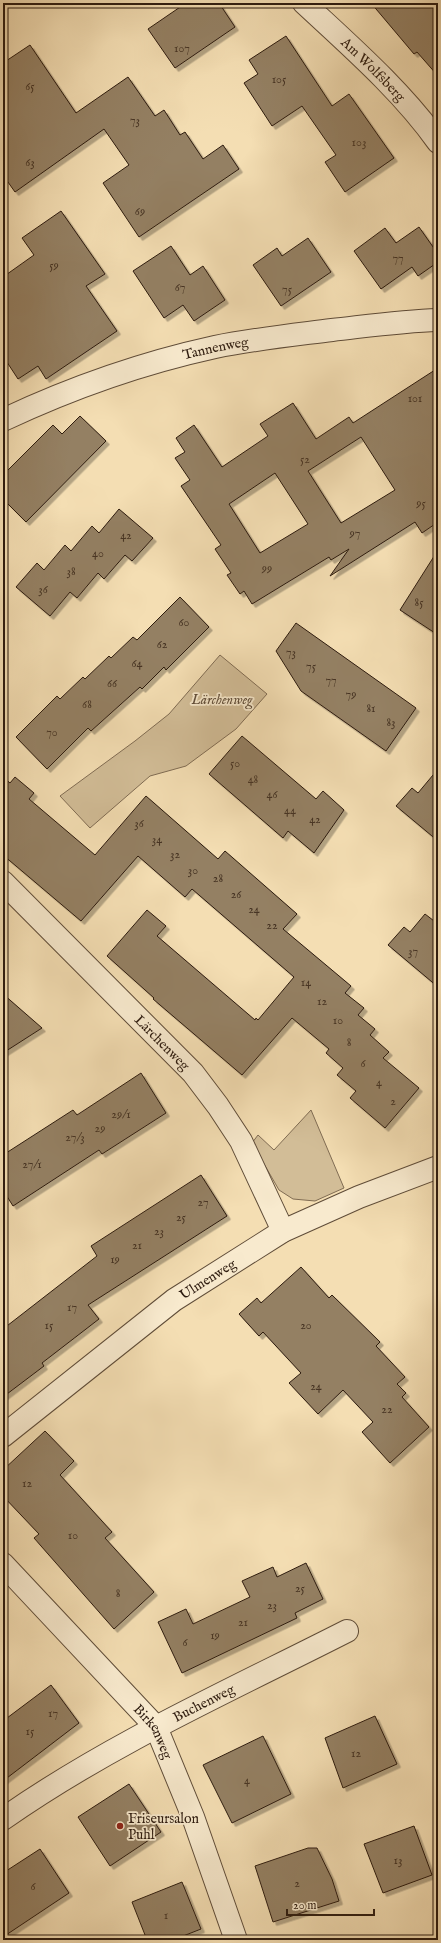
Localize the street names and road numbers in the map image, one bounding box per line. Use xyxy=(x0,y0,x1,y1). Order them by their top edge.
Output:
street label: Am Wolfsberg xyxy=(336,33,409,106)
street label: Tannenweg xyxy=(181,333,250,364)
street label: Lärchenweg xyxy=(130,1011,194,1075)
street label: Ulmenweg xyxy=(176,1255,240,1304)
street label: Buchenweg xyxy=(170,1680,238,1727)
street label: Birkenweg xyxy=(129,1701,176,1762)

